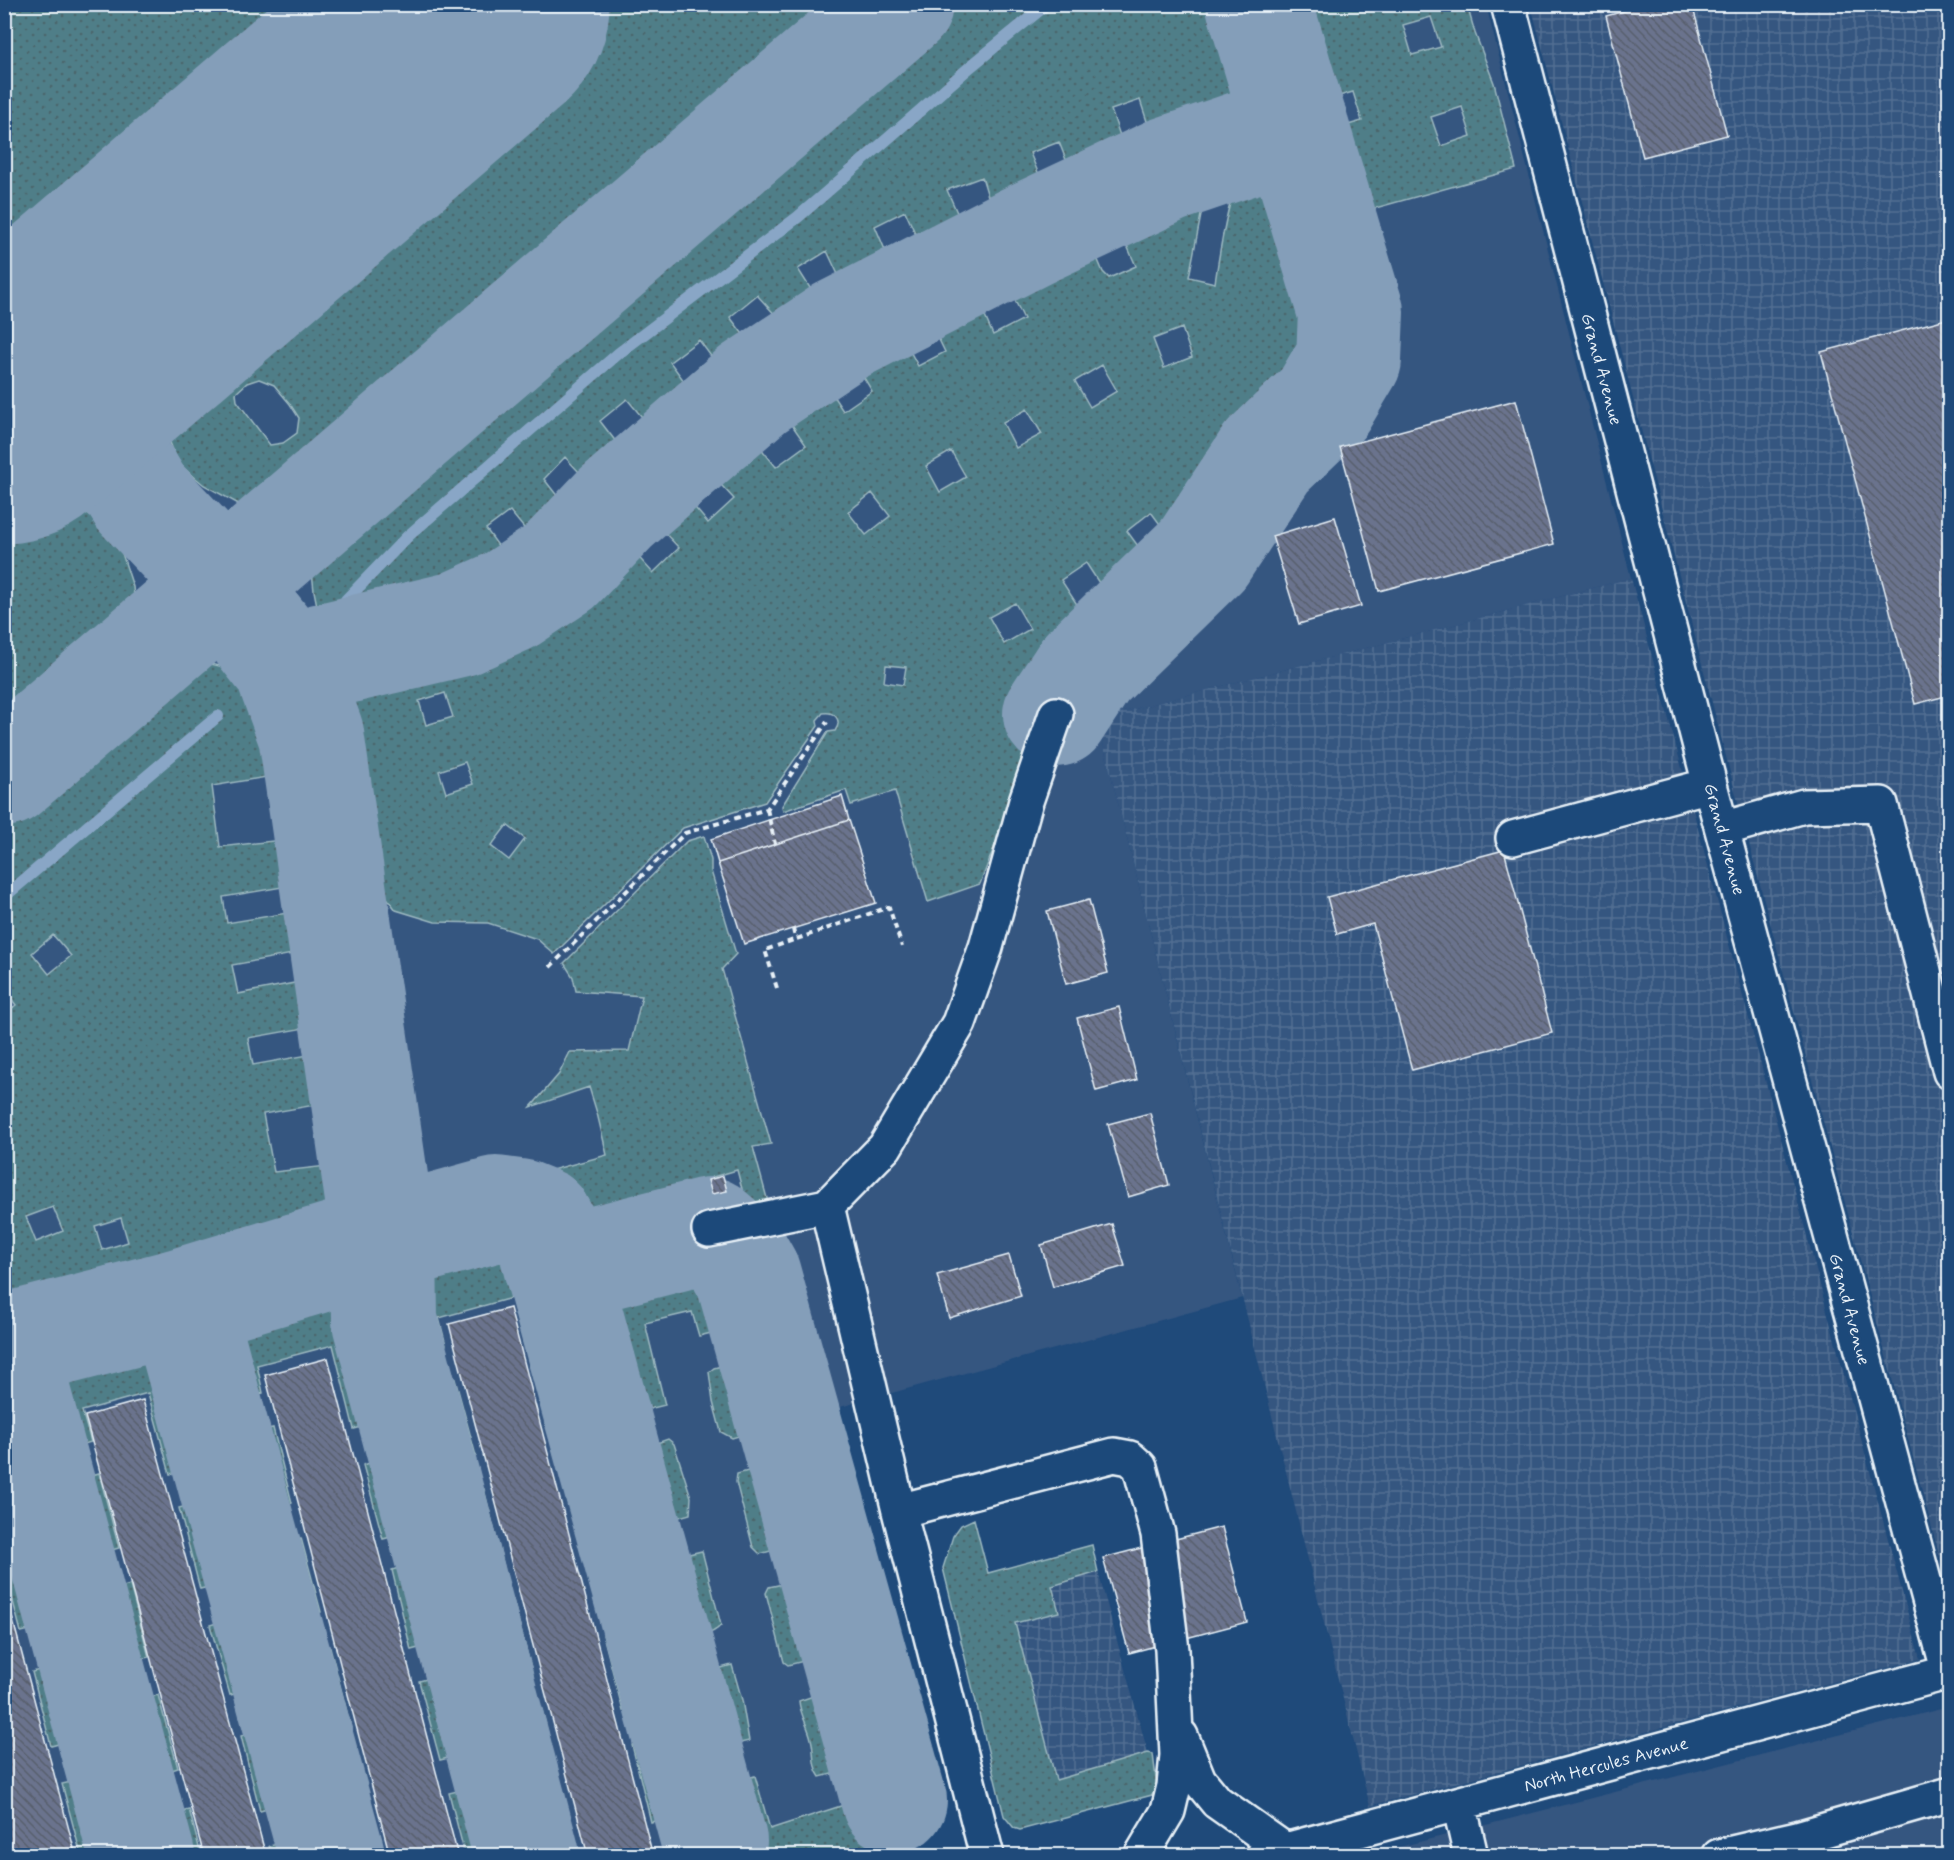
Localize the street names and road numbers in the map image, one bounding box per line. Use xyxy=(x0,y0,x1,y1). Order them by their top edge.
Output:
street label: Grand Avenue xyxy=(1575,311,1627,428)
street label: Grand Avenue xyxy=(1698,781,1750,898)
street label: Grand Avenue xyxy=(1823,1251,1875,1368)
street label: North Hercules Avenue xyxy=(1522,1731,1691,1798)

